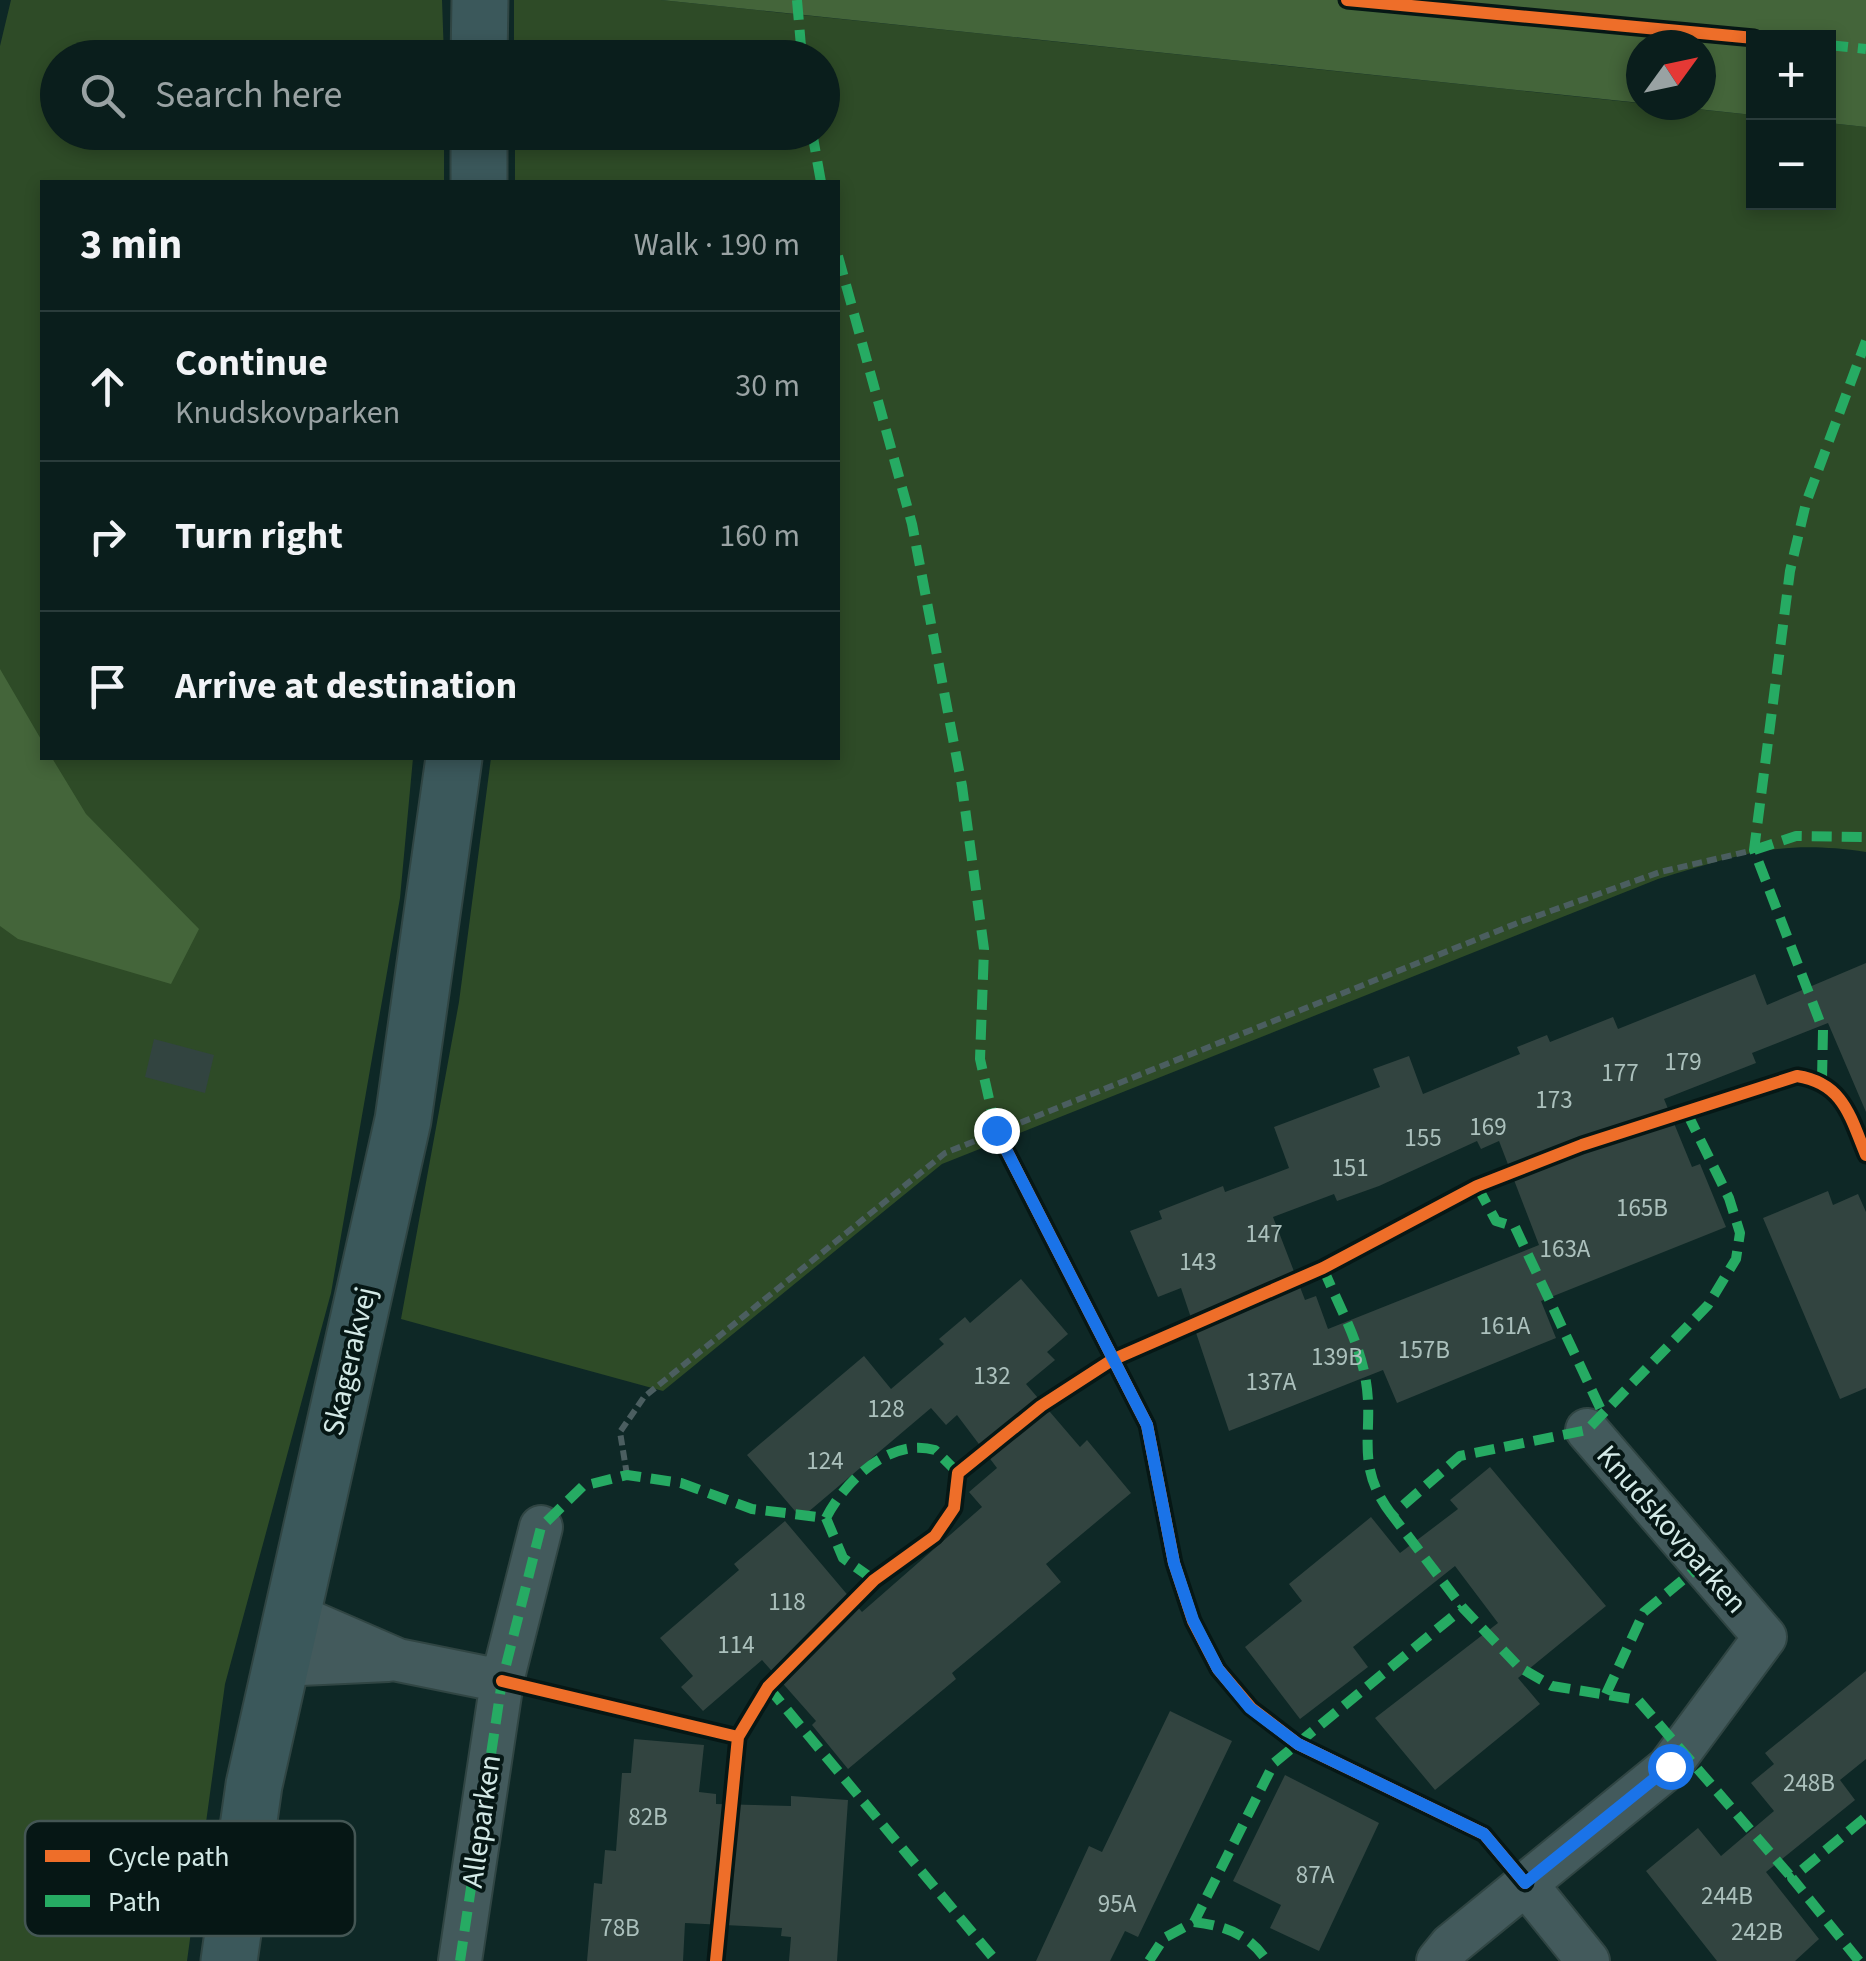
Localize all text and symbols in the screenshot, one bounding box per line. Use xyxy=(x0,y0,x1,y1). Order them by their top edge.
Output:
north arrow xyxy=(1626,30,1716,120)
map controls xyxy=(1746,30,1836,210)
button: + xyxy=(1746,30,1836,120)
search box xyxy=(40,40,840,150)
icon: search xyxy=(75,68,130,123)
text: Search here xyxy=(155,68,342,122)
button: − xyxy=(1746,120,1836,210)
text: 3 min xyxy=(80,215,182,275)
text: Walk · 190 m xyxy=(634,222,800,268)
text: Continue xyxy=(175,336,328,390)
icon: ahead xyxy=(80,359,135,414)
text: 30 m xyxy=(735,363,800,409)
text: Knudskovparken xyxy=(175,390,400,436)
icon: right xyxy=(80,509,135,564)
text: Turn right xyxy=(175,509,343,563)
text: 160 m xyxy=(719,513,800,559)
icon: arrive xyxy=(80,659,135,714)
text: Arrive at destination xyxy=(175,659,517,713)
house number: 179 xyxy=(1664,1044,1702,1080)
house number: 177 xyxy=(1601,1055,1639,1091)
house number: 173 xyxy=(1535,1082,1573,1118)
route end xyxy=(974,1108,1020,1154)
house number: 169 xyxy=(1469,1109,1507,1145)
house number: 155 xyxy=(1404,1120,1442,1156)
house number: 151 xyxy=(1331,1150,1369,1186)
house number: 165B xyxy=(1616,1190,1668,1226)
house number: 147 xyxy=(1245,1216,1283,1252)
house number: 163A xyxy=(1540,1231,1591,1267)
house number: 143 xyxy=(1179,1244,1217,1280)
street label: Skagerakvej xyxy=(312,1283,387,1440)
house number: 161A xyxy=(1480,1308,1531,1344)
house number: 157B xyxy=(1398,1332,1450,1368)
house number: 139B xyxy=(1311,1339,1363,1375)
house number: 132 xyxy=(973,1358,1011,1394)
house number: 137A xyxy=(1246,1364,1297,1400)
house number: 128 xyxy=(867,1391,905,1427)
street label: Knudskovparken xyxy=(1586,1436,1757,1623)
house number: 124 xyxy=(806,1443,844,1479)
house number: 118 xyxy=(768,1584,806,1620)
house number: 114 xyxy=(717,1627,755,1663)
route start xyxy=(1648,1744,1694,1790)
street label: Alleparken xyxy=(451,1752,512,1890)
house number: 248B xyxy=(1783,1765,1835,1801)
house number: 82B xyxy=(628,1799,668,1835)
legend xyxy=(25,1821,355,1936)
text: Cycle path xyxy=(108,1837,230,1877)
house number: 87A xyxy=(1296,1857,1335,1893)
house number: 244B xyxy=(1701,1878,1753,1914)
text: Path xyxy=(108,1882,161,1922)
house number: 95A xyxy=(1098,1886,1137,1922)
house number: 78B xyxy=(600,1910,640,1946)
house number: 242B xyxy=(1731,1914,1783,1950)

